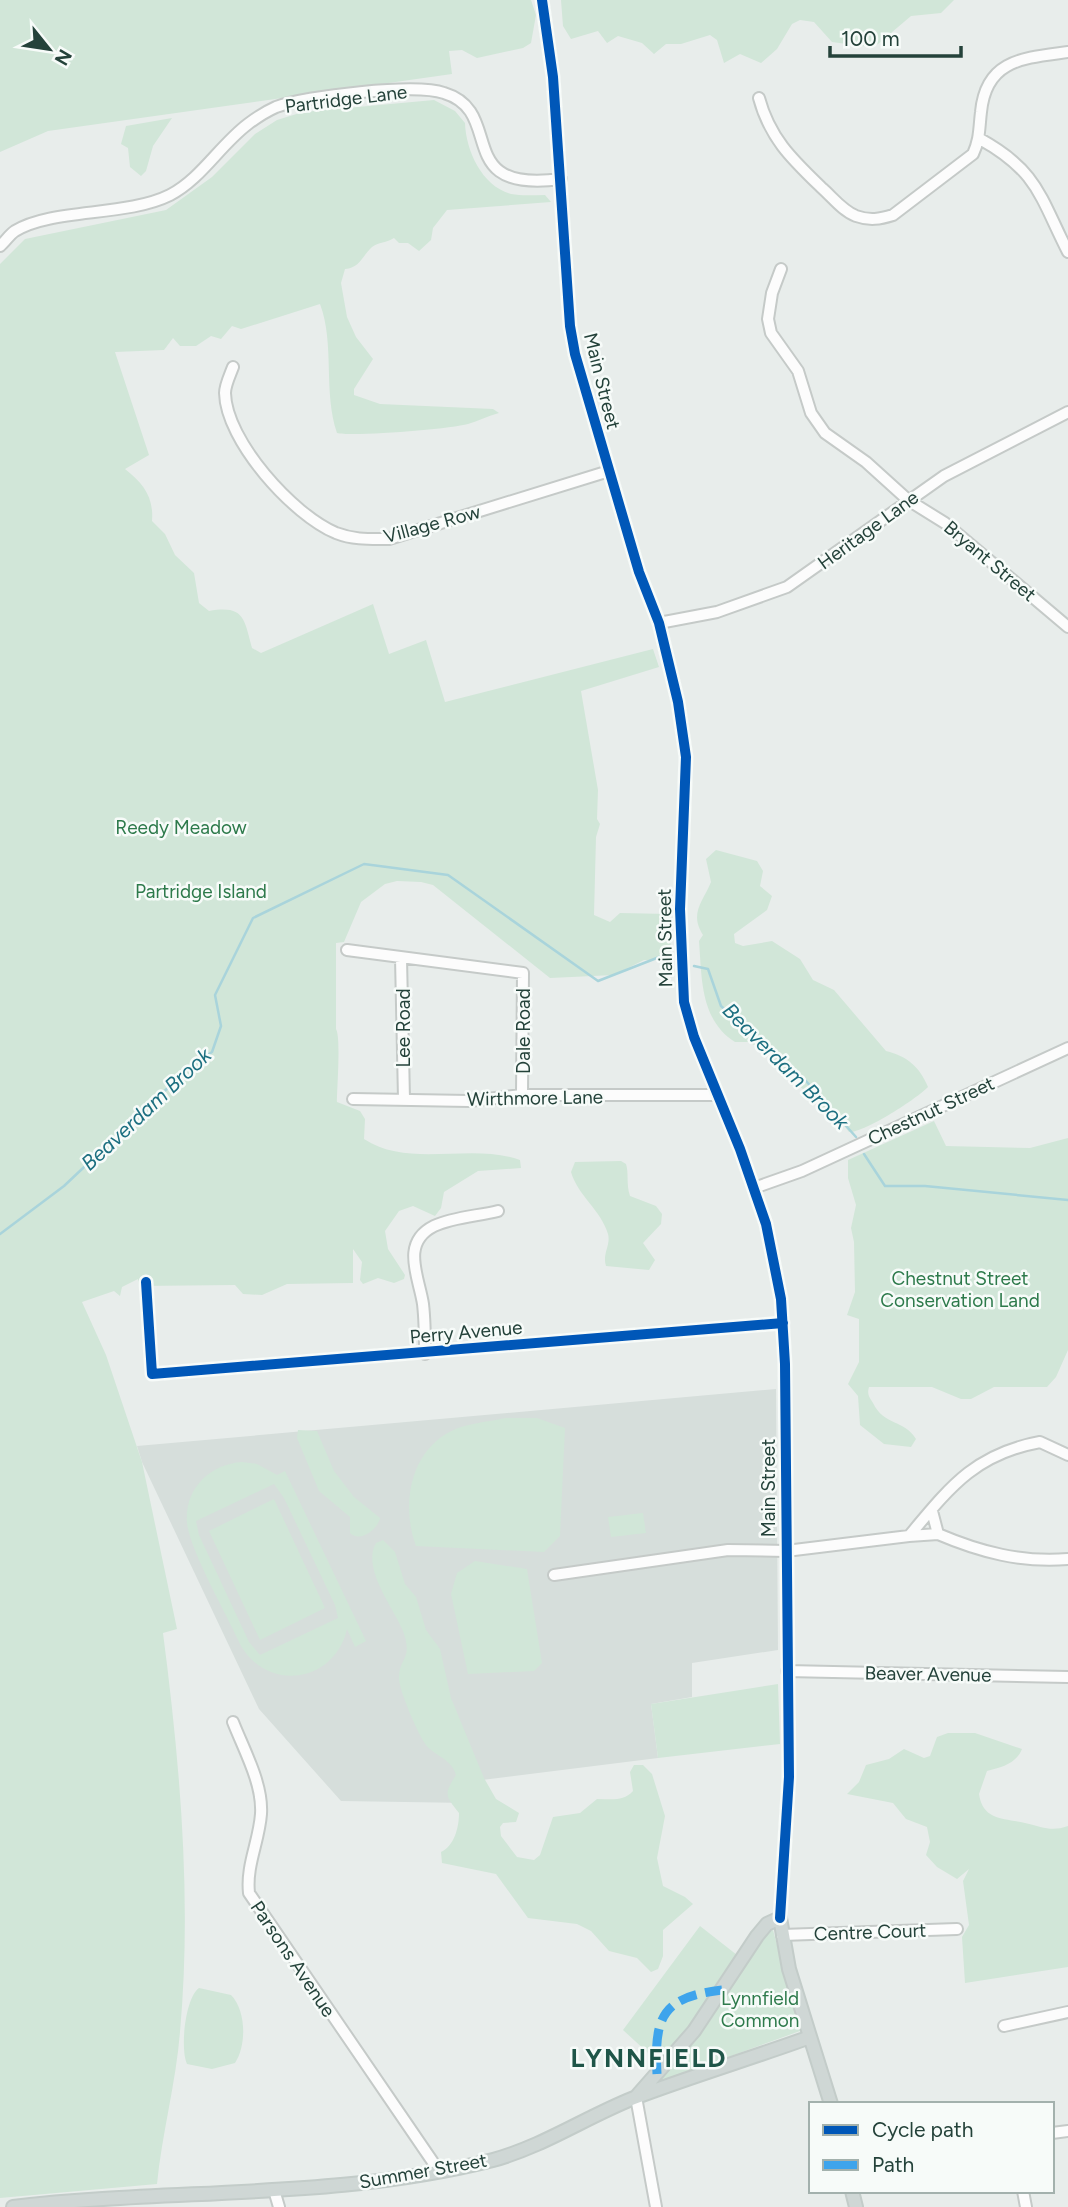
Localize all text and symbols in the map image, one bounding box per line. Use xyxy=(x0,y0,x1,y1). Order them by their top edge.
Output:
north arrow xyxy=(14,14,84,84)
scale bar xyxy=(830,14,961,58)
text: 100 m xyxy=(841,26,900,51)
text: N xyxy=(50,45,77,69)
street label: Partridge Lane xyxy=(284,80,408,118)
street label: Main Street xyxy=(579,330,625,432)
street label: Heritage Lane xyxy=(813,486,923,574)
street label: Village Row xyxy=(381,500,483,548)
street label: Bryant Street xyxy=(939,516,1041,606)
park label: Reedy Meadow xyxy=(115,816,247,839)
park label: Partridge Island xyxy=(135,880,267,903)
street label: Main Street xyxy=(653,888,677,988)
street label: Lee Road xyxy=(392,988,415,1068)
street label: Dale Road xyxy=(512,988,535,1074)
water label: Beaverdam Brook xyxy=(718,998,855,1135)
water label: Beaverdam Brook xyxy=(76,1042,217,1176)
street label: Chestnut Street xyxy=(864,1072,998,1150)
street label: Wirthmore Lane xyxy=(467,1085,603,1111)
park label: Chestnut Street Conservation Land xyxy=(880,1267,1040,1312)
street label: Perry Avenue xyxy=(409,1316,523,1348)
street label: Main Street xyxy=(757,1439,780,1537)
street label: Beaver Avenue xyxy=(864,1661,992,1687)
street label: Parsons Avenue xyxy=(246,1897,340,2021)
street label: Centre Court xyxy=(813,1919,927,1945)
park label: Lynnfield Common xyxy=(721,1987,799,2032)
district label: LYNNFIELD xyxy=(570,2042,728,2074)
legend xyxy=(809,2102,1054,2193)
text: Cycle path xyxy=(872,2117,973,2142)
street label: Summer Street xyxy=(357,2148,489,2194)
text: Path xyxy=(872,2152,914,2177)

